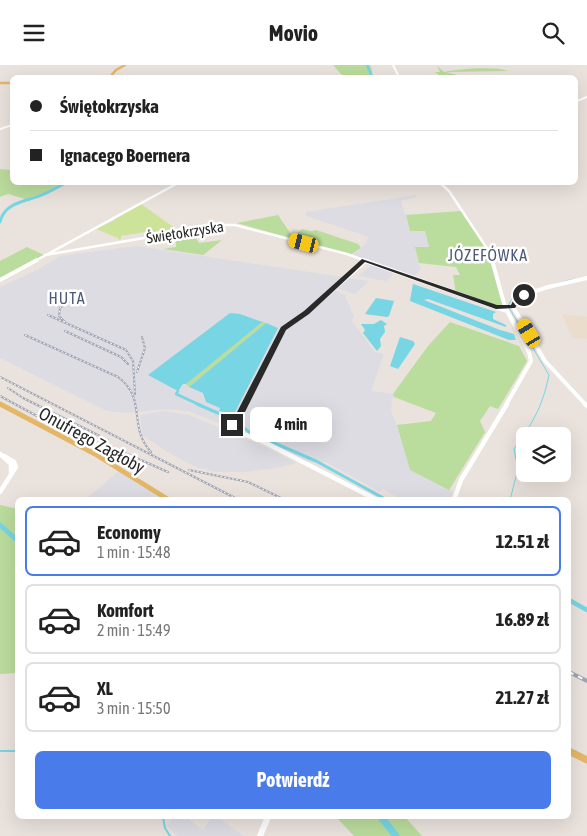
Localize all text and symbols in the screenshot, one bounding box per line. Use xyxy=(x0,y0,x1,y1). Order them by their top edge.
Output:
icon: menu xyxy=(20,19,48,47)
icon: search xyxy=(539,19,567,47)
text: Movio xyxy=(269,20,318,46)
text: Świętokrzyska xyxy=(60,95,159,117)
text: Ignacego Boernera xyxy=(60,144,190,166)
street label: Świętokrzyska xyxy=(145,217,225,247)
car xyxy=(287,232,320,254)
district label: JÓZEFÓWKA xyxy=(448,245,528,264)
route start xyxy=(513,284,535,306)
district label: HUTA xyxy=(49,289,85,307)
car xyxy=(514,316,543,350)
street label: Onufrego Zagłoby xyxy=(35,402,149,478)
callout: 4 min xyxy=(250,407,332,443)
route end xyxy=(221,414,243,436)
text: 4 min xyxy=(275,415,307,433)
map controls xyxy=(516,427,571,482)
button: layers xyxy=(516,427,571,482)
icon: car xyxy=(37,519,82,564)
text: Economy xyxy=(97,521,161,543)
text: 12.51 zł xyxy=(495,530,549,552)
text: 1 min · 15:48 xyxy=(97,543,170,561)
icon: car xyxy=(37,597,82,642)
text: Komfort xyxy=(97,599,154,621)
text: 16.89 zł xyxy=(495,608,549,630)
text: 2 min · 15:49 xyxy=(97,621,170,639)
icon: car xyxy=(37,675,82,720)
text: XL xyxy=(97,677,113,699)
text: 21.27 zł xyxy=(495,686,549,708)
text: 3 min · 15:50 xyxy=(97,699,170,717)
button: Potwierdź xyxy=(35,751,551,809)

